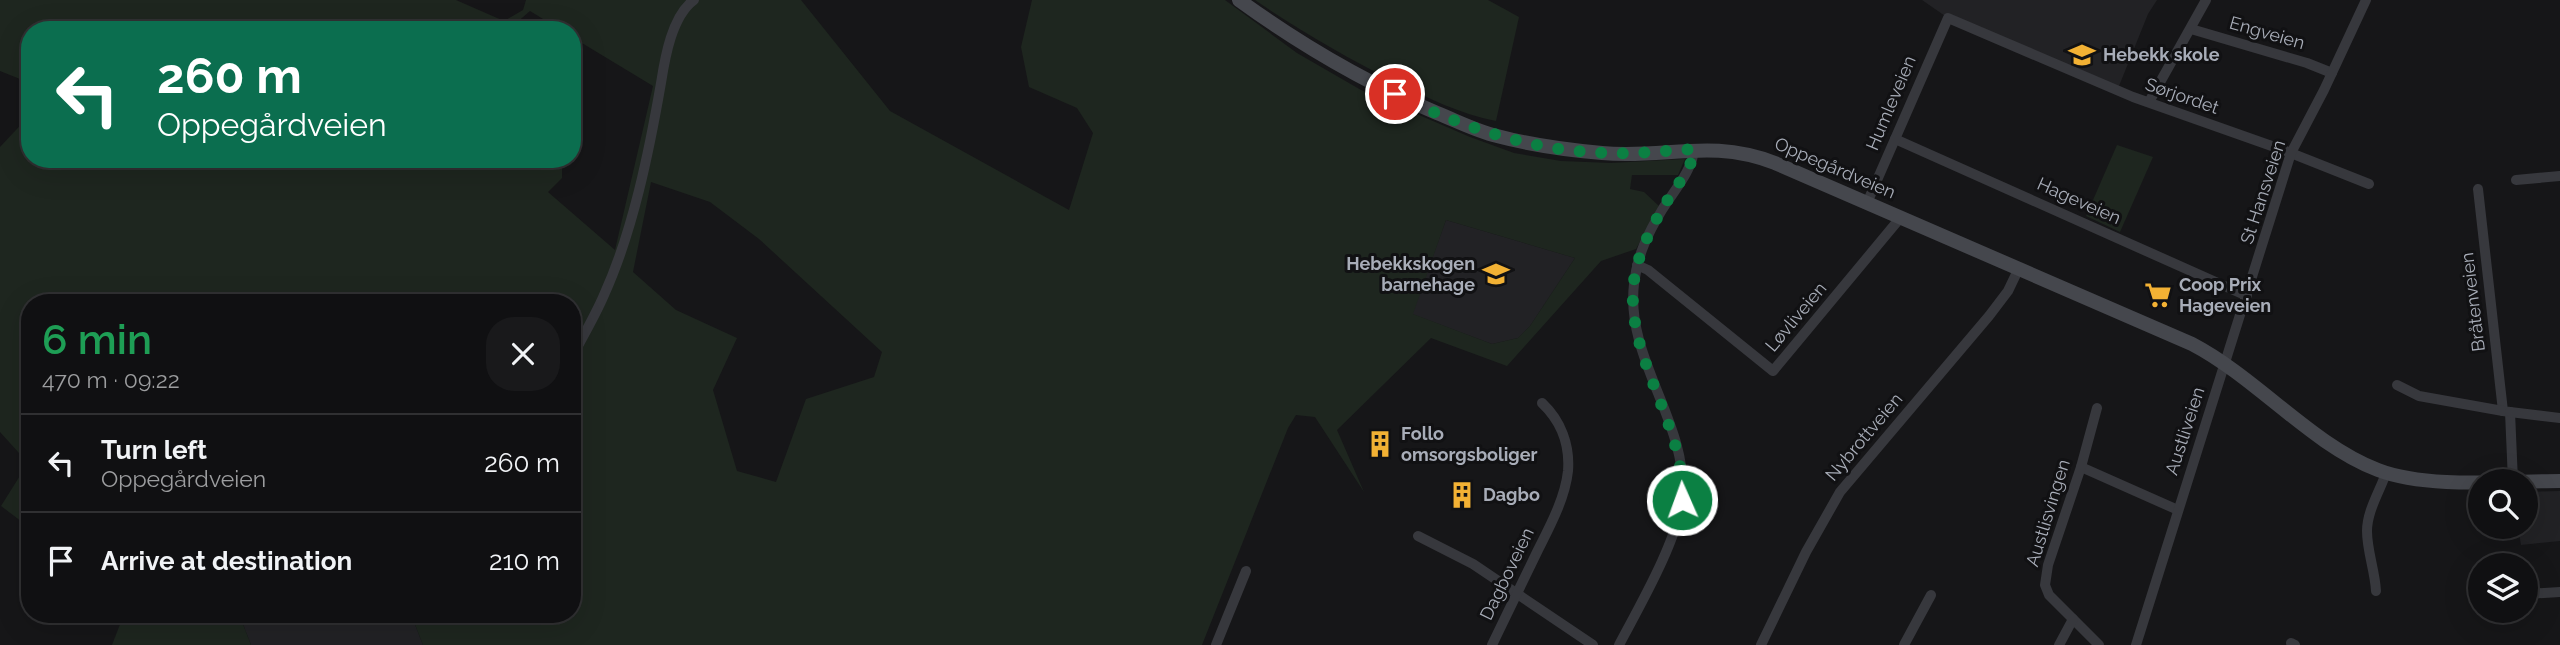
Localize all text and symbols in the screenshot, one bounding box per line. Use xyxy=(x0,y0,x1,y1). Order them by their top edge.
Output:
street label: Engveien xyxy=(2227,12,2307,53)
school or university icon: Hebekk skole xyxy=(2067,40,2097,70)
place label: Hebekk skole xyxy=(2103,44,2220,65)
text: 260 m xyxy=(157,47,302,104)
icon: left xyxy=(42,49,133,140)
street label: Humleveien xyxy=(1861,52,1920,153)
pin xyxy=(1365,64,1425,124)
street label: Sørjordet xyxy=(2143,73,2222,118)
icon: arrive xyxy=(1376,75,1414,113)
text: Oppegårdveien xyxy=(157,106,387,143)
street label: Oppegårdveien xyxy=(1772,133,1899,202)
street label: St Hansveien xyxy=(2236,137,2289,247)
street label: Hageveien xyxy=(2034,173,2124,228)
street label: Bråtenveien xyxy=(2456,251,2489,353)
place label: Hebekkskogen barnehage xyxy=(1346,253,1475,295)
school or university icon: Hebekkskogen barnehage xyxy=(1481,259,1511,289)
place label: Coop Prix Hageveien xyxy=(2179,274,2271,316)
street label: Løvliveien xyxy=(1761,278,1831,356)
supermarket icon: Coop Prix Hageveien xyxy=(2143,280,2173,310)
text: 6 min xyxy=(42,315,152,364)
button: close xyxy=(486,317,560,391)
text: 470 m · 09:22 xyxy=(42,366,180,393)
street label: Austliveien xyxy=(2160,384,2209,477)
street label: Nybrottveien xyxy=(1821,388,1906,485)
place label: Follo omsorgsboliger xyxy=(1401,423,1537,465)
building icon: Follo omsorgsboliger xyxy=(1365,429,1395,459)
text: Turn left xyxy=(101,435,207,465)
icon: left xyxy=(42,444,80,482)
text: 260 m xyxy=(484,448,560,478)
street label: Austlisvingen xyxy=(2021,457,2074,569)
position arrow xyxy=(1645,463,1719,537)
text: Oppegårdveien xyxy=(101,465,266,492)
map controls xyxy=(2468,469,2538,623)
button: search xyxy=(2468,469,2538,539)
building icon: Dagbo xyxy=(1447,480,1477,510)
place label: Dagbo xyxy=(1483,484,1540,505)
street label: Dagboveien xyxy=(1475,524,1538,623)
icon: arrive xyxy=(42,542,80,580)
text: Arrive at destination xyxy=(101,546,352,576)
text: 210 m xyxy=(489,546,560,576)
button: layers xyxy=(2468,553,2538,623)

